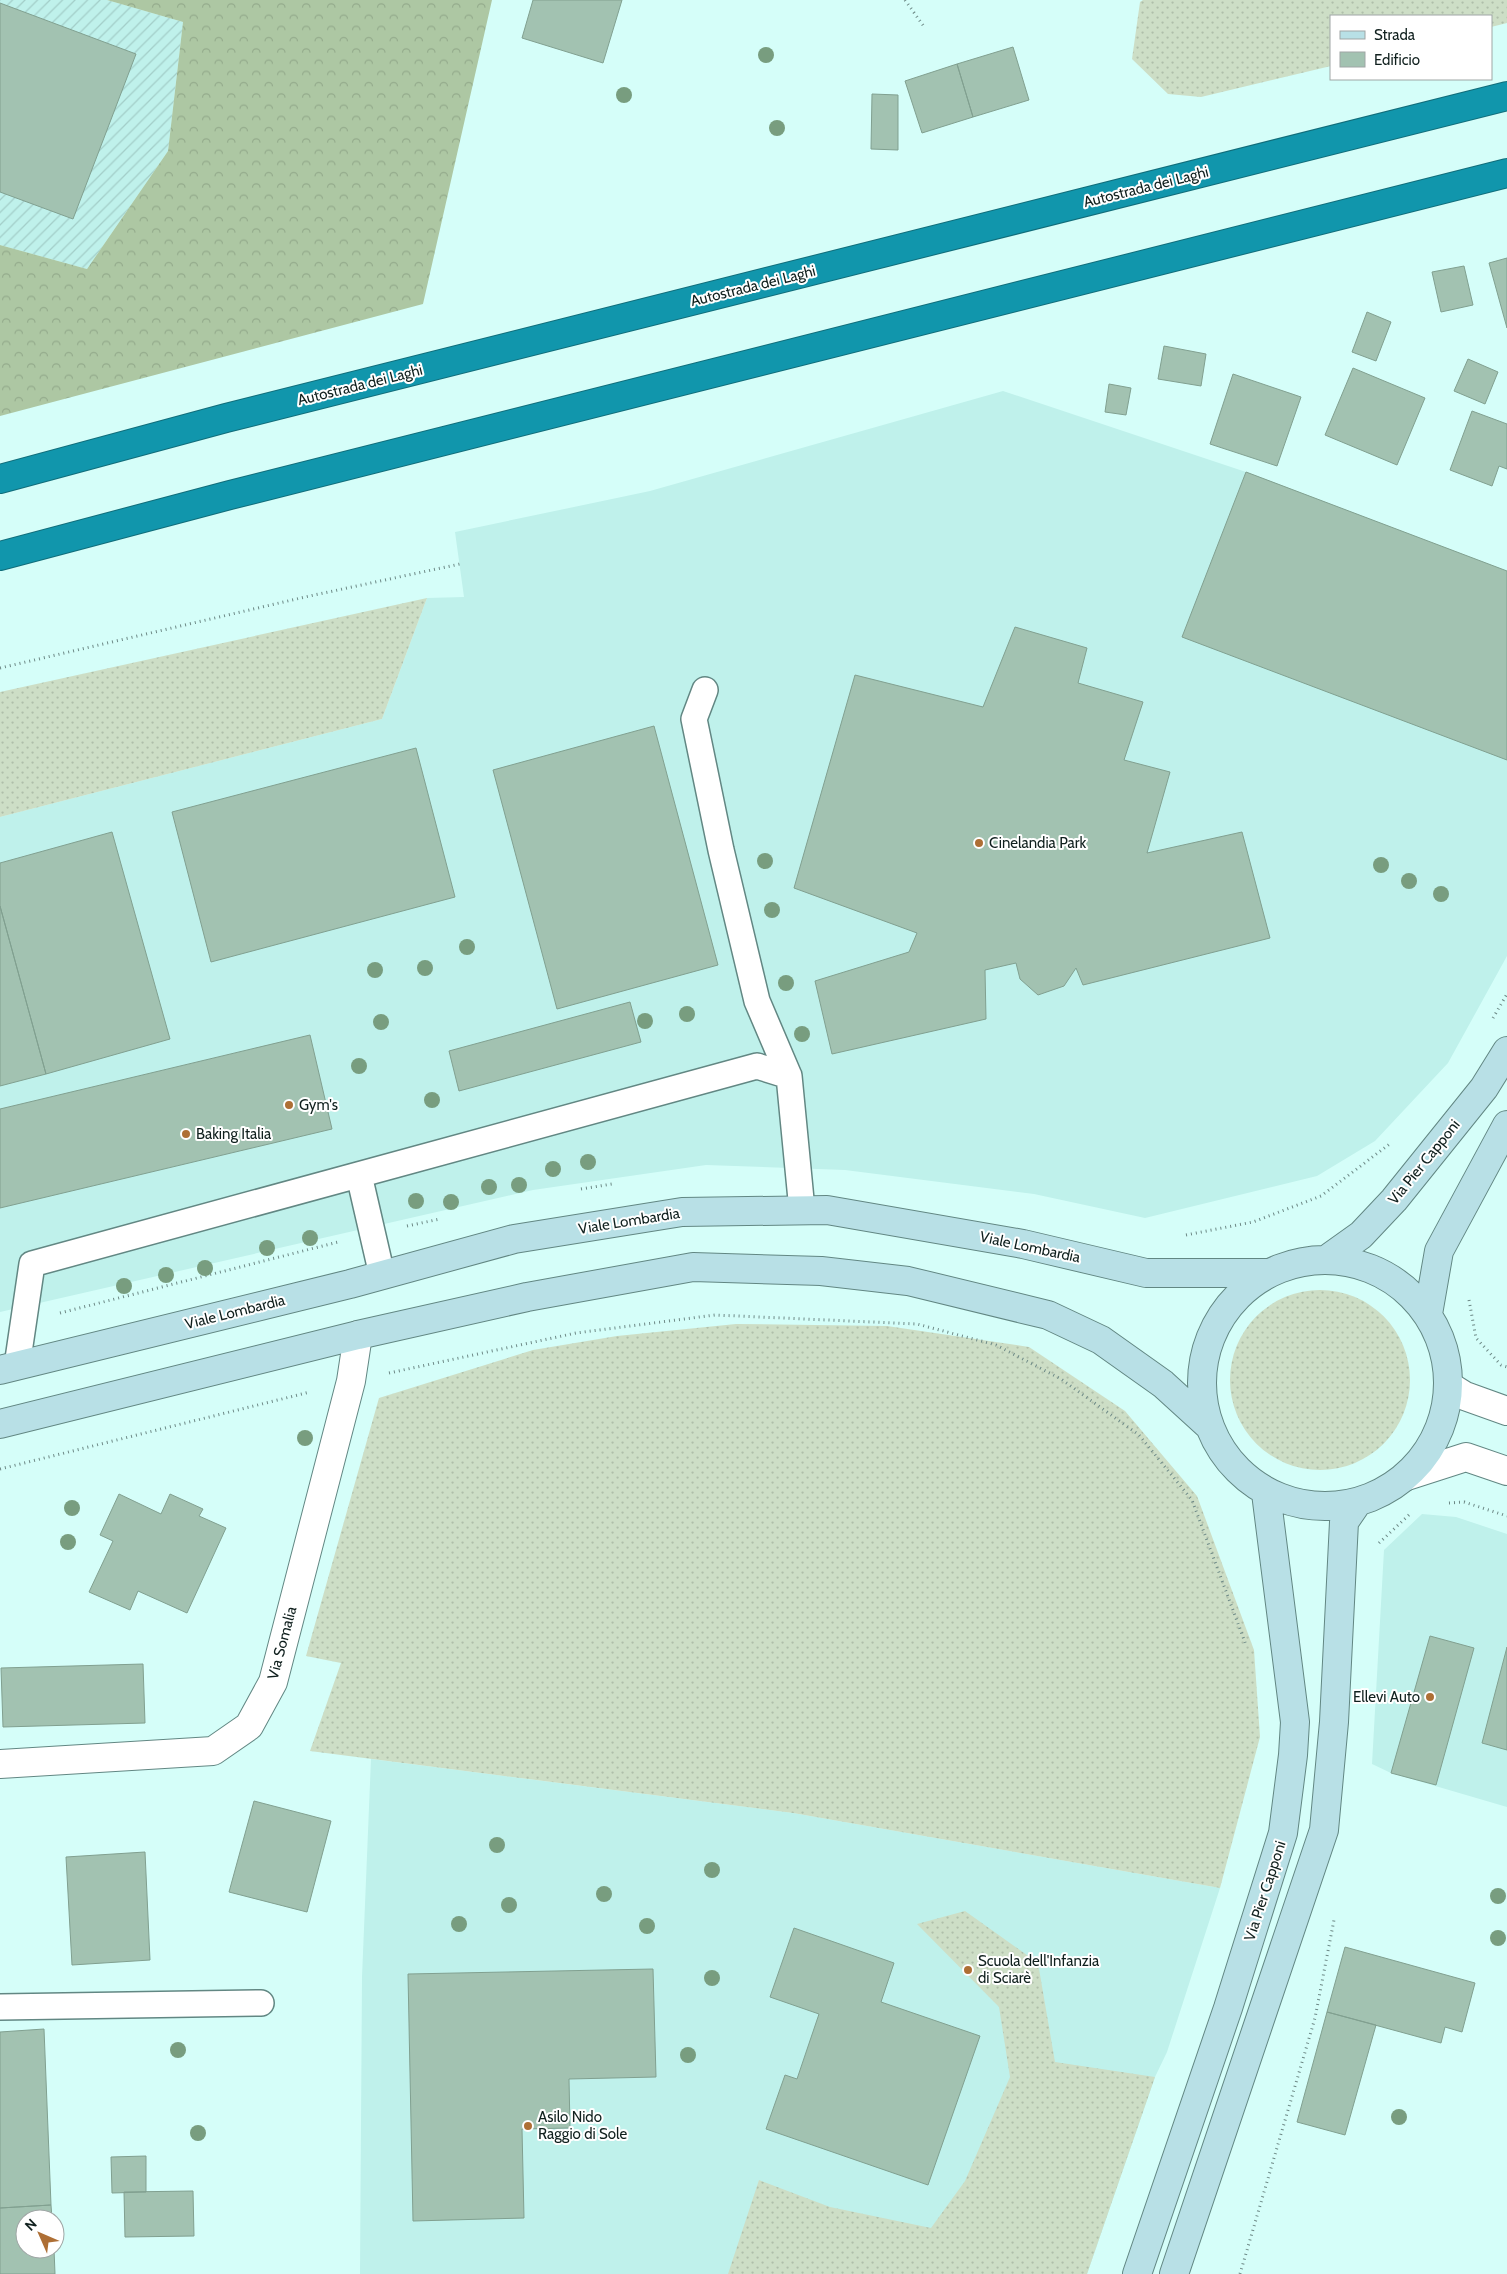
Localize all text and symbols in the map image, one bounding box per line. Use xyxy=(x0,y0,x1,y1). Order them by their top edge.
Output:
legend xyxy=(1330,15,1492,80)
text: Strada xyxy=(1374,26,1416,44)
text: Edificio xyxy=(1374,51,1420,69)
street label: Autostrada dei Laghi xyxy=(1082,163,1210,211)
street label: Autostrada dei Laghi xyxy=(689,262,817,310)
street label: Autostrada dei Laghi xyxy=(296,361,424,409)
place label: Cinelandia Park xyxy=(989,834,1086,852)
marker: Cinelandia Park xyxy=(973,837,985,849)
place label: Gym's xyxy=(299,1096,338,1114)
marker: Gym's xyxy=(283,1099,295,1111)
street label: Via Pier Capponi xyxy=(1384,1116,1464,1208)
place label: Baking Italia xyxy=(196,1125,272,1143)
marker: Baking Italia xyxy=(180,1128,192,1140)
street label: Viale Lombardia xyxy=(577,1204,682,1238)
street label: Viale Lombardia xyxy=(978,1228,1083,1267)
street label: Viale Lombardia xyxy=(183,1291,288,1333)
street label: Via Somalia xyxy=(264,1604,301,1681)
place label: Ellevi Auto xyxy=(1353,1688,1420,1706)
marker: Ellevi Auto xyxy=(1424,1691,1436,1703)
street label: Via Pier Capponi xyxy=(1240,1839,1290,1943)
place label: Scuola dell'Infanzia di Sciarè xyxy=(978,1952,1100,1987)
marker: Scuola dell'Infanzia di Sciarè xyxy=(962,1964,974,1976)
place label: Asilo Nido Raggio di Sole xyxy=(538,2108,628,2143)
marker: Asilo Nido Raggio di Sole xyxy=(522,2120,534,2132)
north arrow xyxy=(15,2209,65,2259)
text: N xyxy=(21,2215,41,2235)

